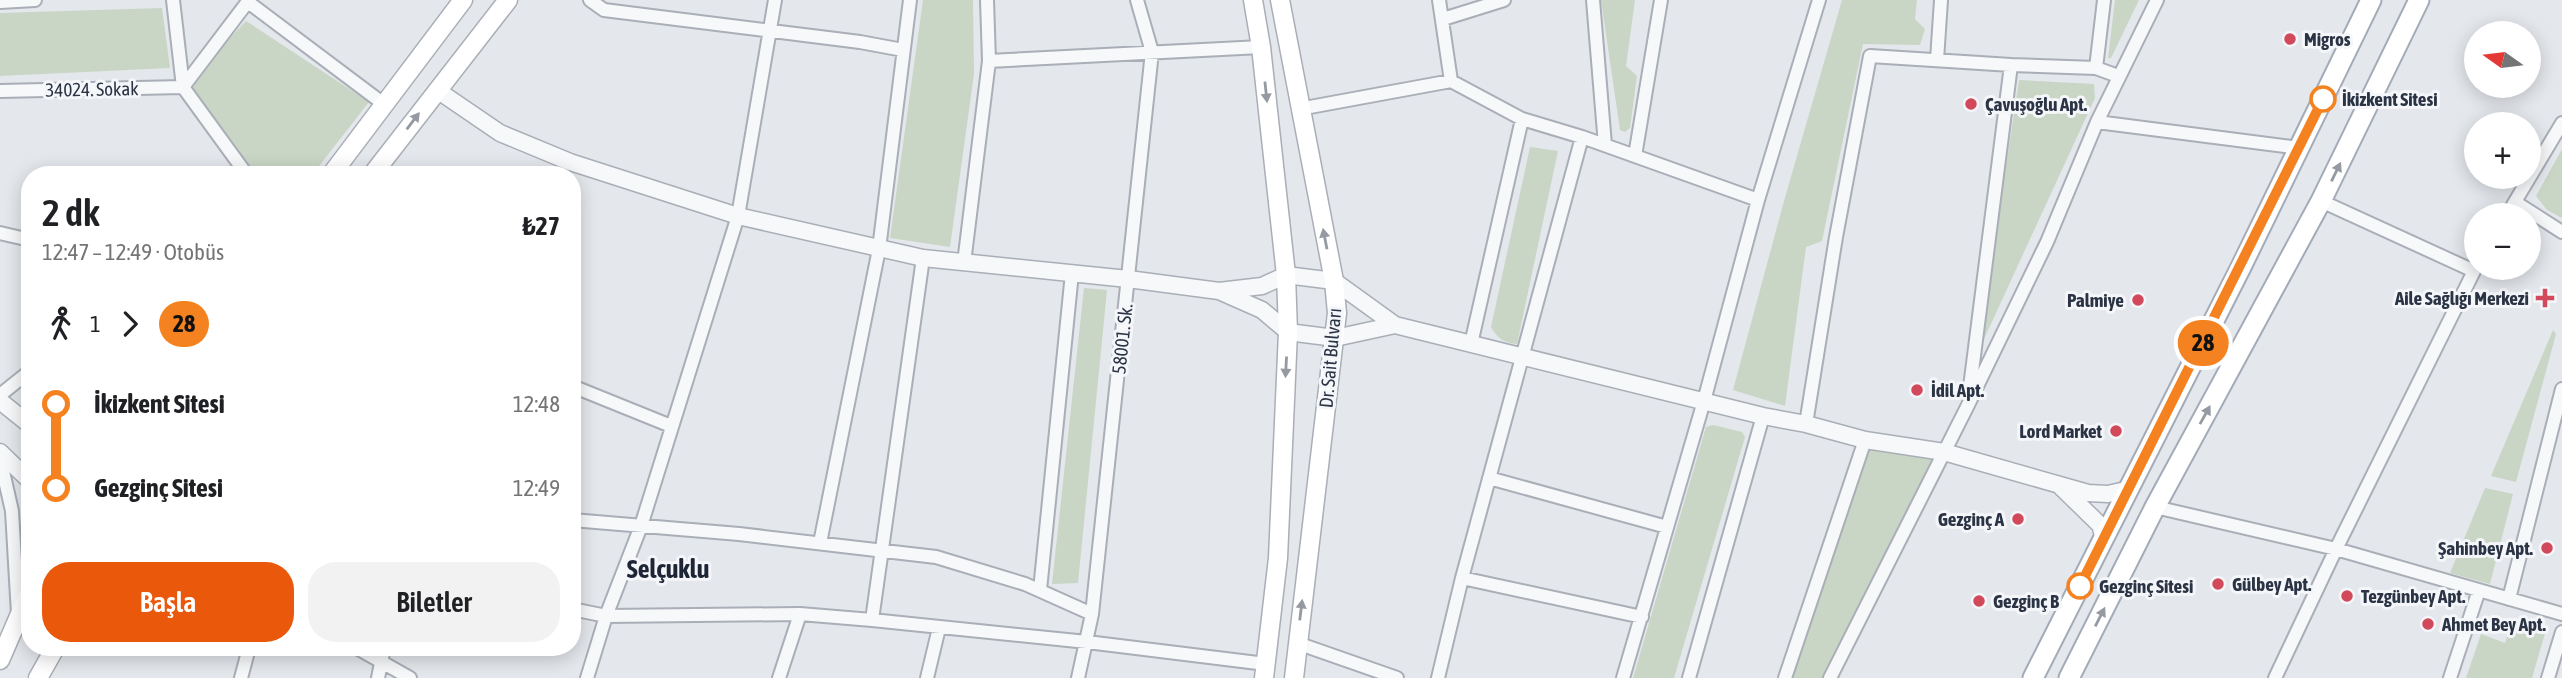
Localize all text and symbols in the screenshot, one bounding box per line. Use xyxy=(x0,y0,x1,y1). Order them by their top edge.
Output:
north arrow xyxy=(2464,21,2541,98)
map controls xyxy=(2464,21,2541,280)
place label: Migros xyxy=(2304,28,2351,50)
marker: Migros xyxy=(2282,31,2298,47)
street label: 34024. Sokak xyxy=(45,77,139,101)
one-way arrow xyxy=(1261,81,1272,103)
marker: İkizkent Sitesi xyxy=(2310,86,2336,112)
place label: İkizkent Sitesi xyxy=(2342,88,2438,110)
place label: Çavuşoğlu Apt. xyxy=(1985,93,2088,115)
marker: Çavuşoğlu Apt. xyxy=(1963,96,1979,112)
one-way arrow xyxy=(406,112,421,130)
button: + xyxy=(2464,112,2541,189)
one-way arrow xyxy=(2330,162,2341,182)
text: 2 dk xyxy=(42,191,100,234)
button: − xyxy=(2464,203,2541,280)
text: ₺27 xyxy=(523,211,560,241)
one-way arrow xyxy=(1319,228,1330,250)
text: 12:47 – 12:49 · Otobüs xyxy=(42,239,224,265)
place label: Aile Sağlığı Merkezi xyxy=(2394,287,2529,309)
marker: Aile Sağlığı Merkezi xyxy=(2535,288,2555,308)
place label: Palmiye xyxy=(2067,289,2124,311)
marker: Palmiye xyxy=(2130,292,2146,308)
street label: 58001. Sk. xyxy=(1107,303,1137,375)
icon: walk xyxy=(42,305,80,343)
icon: forward xyxy=(111,305,149,343)
street label: Dr. Sait Bulvarı xyxy=(1315,307,1345,409)
text: 28 xyxy=(173,310,195,337)
text: 1 xyxy=(90,311,101,337)
line badge: 28 xyxy=(2172,320,2234,366)
text: 28 xyxy=(2192,329,2214,356)
one-way arrow xyxy=(1281,356,1292,378)
place label: İdil Apt. xyxy=(1931,379,1985,401)
marker: İdil Apt. xyxy=(1909,382,1925,398)
text: İkizkent Sitesi xyxy=(94,389,225,419)
text: 12:48 xyxy=(513,391,560,417)
one-way arrow xyxy=(2199,405,2211,425)
place label: Lord Market xyxy=(2019,420,2103,442)
marker: Lord Market xyxy=(2108,423,2124,439)
text: Gezginç Sitesi xyxy=(94,473,223,503)
text: 12:49 xyxy=(513,475,560,501)
place label: Gezginç A xyxy=(1938,508,2005,530)
marker: Gezginç A xyxy=(2010,511,2026,527)
place label: Şahinbey Apt. xyxy=(2438,537,2534,559)
marker: Şahinbey Apt. xyxy=(2539,540,2555,556)
district label: Selçuklu xyxy=(627,554,709,584)
button: Başla xyxy=(42,562,294,642)
button: Biletler xyxy=(308,562,560,642)
marker: Gezginç Sitesi xyxy=(2067,573,2093,599)
place label: Gülbey Apt. xyxy=(2232,573,2312,595)
place label: Gezginç Sitesi xyxy=(2099,575,2193,597)
marker: Gülbey Apt. xyxy=(2210,576,2226,592)
place label: Tezgünbey Apt. xyxy=(2361,585,2466,607)
marker: Tezgünbey Apt. xyxy=(2339,588,2355,604)
place label: Gezginç B xyxy=(1993,590,2059,612)
marker: Gezginç B xyxy=(1971,593,1987,609)
one-way arrow xyxy=(1295,599,1306,621)
one-way arrow xyxy=(2094,607,2105,627)
place label: Ahmet Bey Apt. xyxy=(2441,613,2547,635)
marker: Ahmet Bey Apt. xyxy=(2420,616,2436,632)

